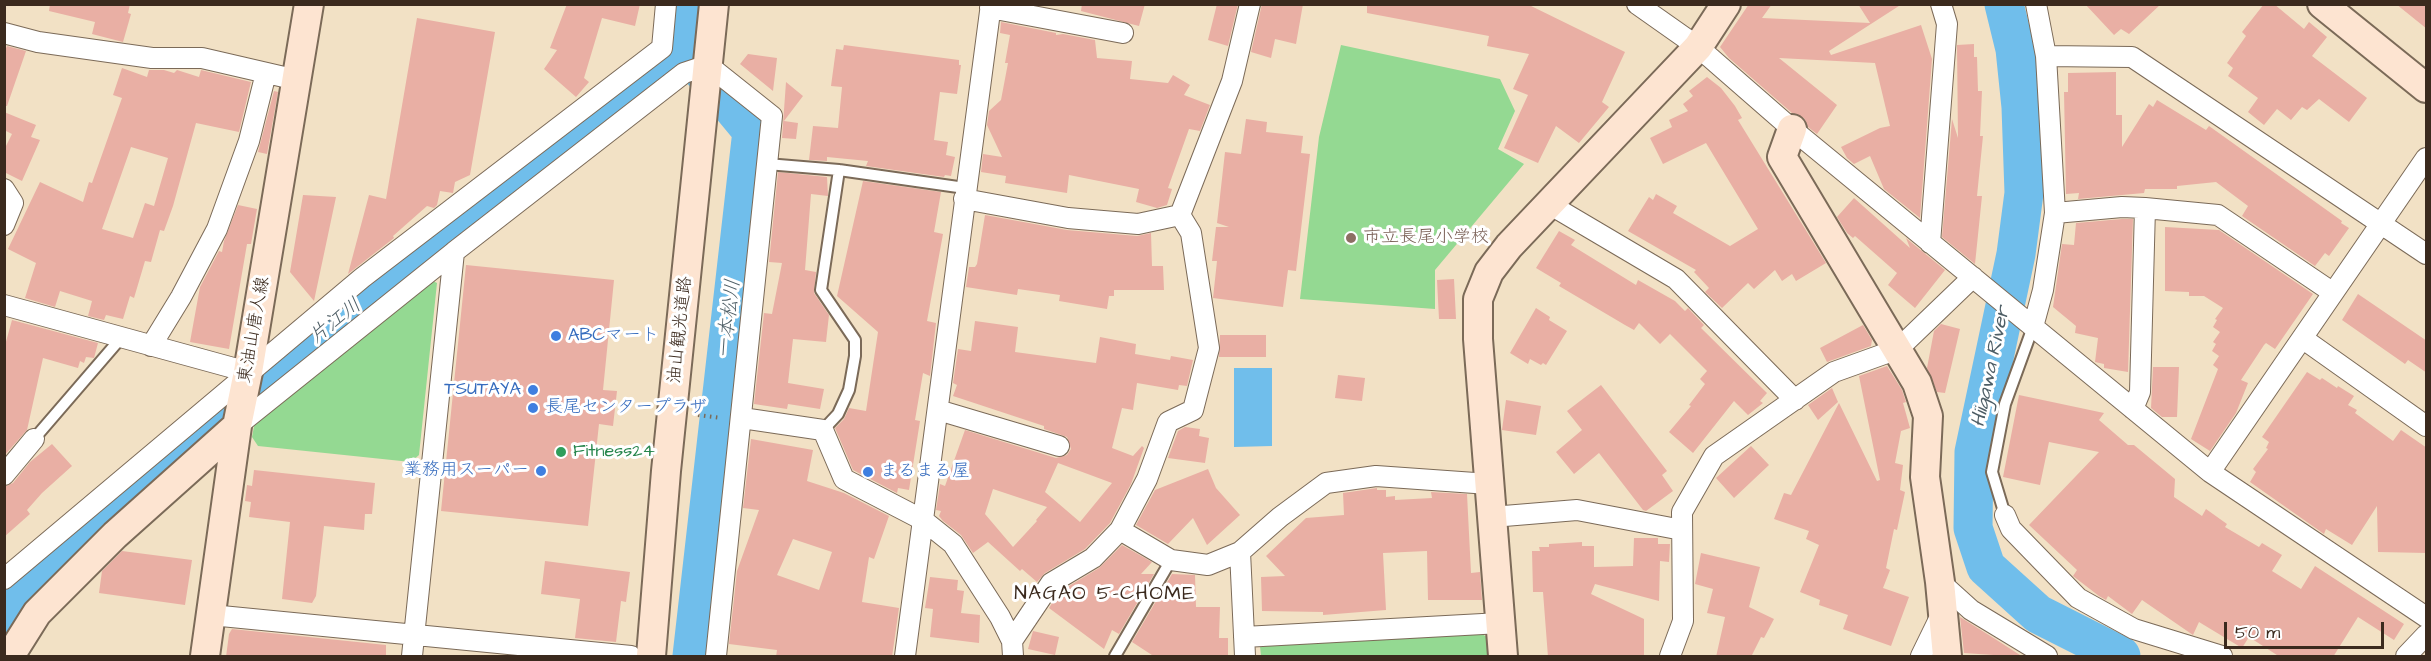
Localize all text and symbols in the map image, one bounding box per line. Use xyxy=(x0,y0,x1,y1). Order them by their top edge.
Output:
place label: 市立長尾小学校 xyxy=(1363,227,1489,249)
marker: 市立長尾小学校 xyxy=(1344,231,1358,245)
street label: 東油山唐人線 xyxy=(235,275,275,385)
street label: 油山観光道路 xyxy=(665,275,697,385)
water label: 一本松川 xyxy=(713,278,747,360)
water label: 片江川 xyxy=(305,294,367,350)
water label: Hiigawa River xyxy=(1968,305,2016,429)
place label: ABCマート xyxy=(568,325,659,347)
marker: ABCマート xyxy=(549,329,563,343)
place label: TSUTAYA xyxy=(444,379,521,401)
marker: TSUTAYA xyxy=(526,383,540,397)
place label: 長尾センタープラザ xyxy=(545,397,707,419)
marker: 長尾センタープラザ xyxy=(526,401,540,415)
place label: Fitness24 xyxy=(573,441,655,463)
marker: Fitness24 xyxy=(554,445,568,459)
place label: 業務用スーパー xyxy=(404,460,529,482)
place label: まるまる屋 xyxy=(880,461,970,483)
marker: 業務用スーパー xyxy=(534,464,548,478)
marker: まるまる屋 xyxy=(861,465,875,479)
district label: NAGAO 5-CHOME xyxy=(1014,583,1196,607)
scale bar xyxy=(2227,610,2388,648)
text: 50 m xyxy=(2235,620,2280,645)

